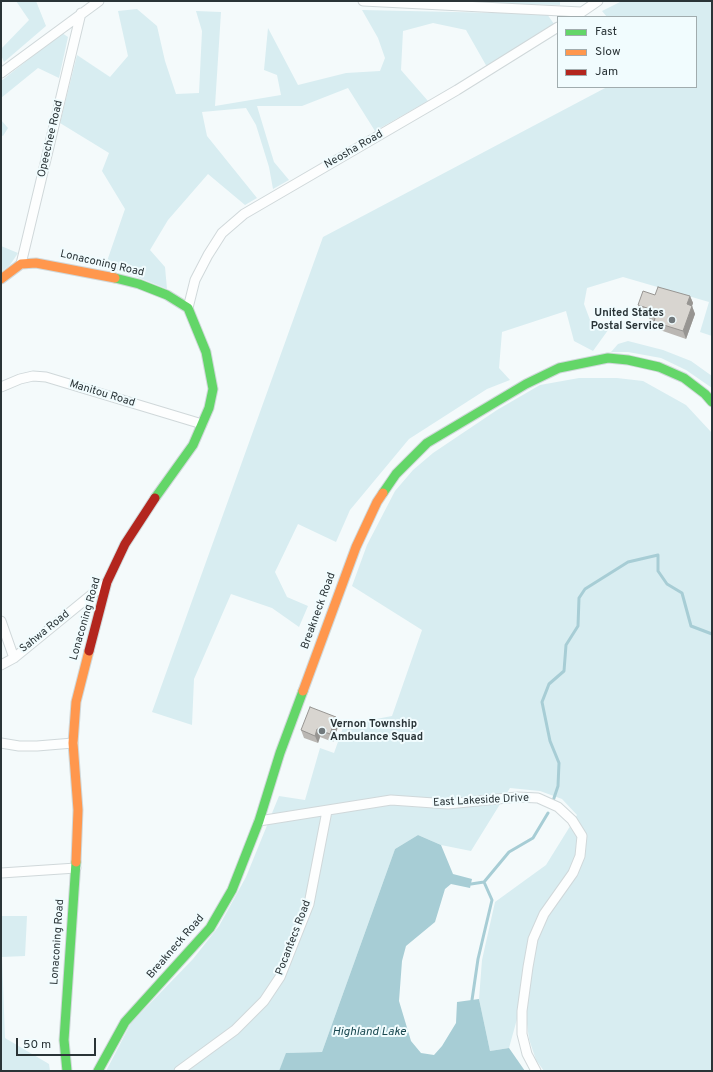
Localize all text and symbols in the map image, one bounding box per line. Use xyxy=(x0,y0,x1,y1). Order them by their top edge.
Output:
legend xyxy=(557,16,697,88)
text: Fast xyxy=(595,24,617,40)
text: Slow xyxy=(595,44,621,60)
text: Jam xyxy=(595,64,618,80)
street label: Opeechee Road xyxy=(36,99,66,179)
street label: Neosha Road xyxy=(322,128,386,172)
street label: Lonaconing Road xyxy=(59,248,145,280)
place label: United States Postal Service xyxy=(591,307,664,333)
marker: United States Postal Service xyxy=(667,315,677,325)
street label: Manitou Road xyxy=(68,378,136,410)
street label: Breakneck Road xyxy=(299,571,339,651)
street label: Lonaconing Road xyxy=(68,576,104,662)
street label: Sahwa Road xyxy=(18,608,72,656)
place label: Vernon Township Ambulance Squad xyxy=(330,718,423,744)
marker: Vernon Township Ambulance Squad xyxy=(317,726,327,736)
street label: East Lakeside Drive xyxy=(433,792,529,810)
street label: Lonaconing Road xyxy=(48,899,68,985)
street label: Pocantecs Road xyxy=(274,899,314,977)
street label: Breakneck Road xyxy=(145,912,207,982)
water label: Highland Lake xyxy=(332,1026,406,1040)
scale bar xyxy=(18,1030,98,1056)
text: 50 m xyxy=(23,1037,51,1053)

